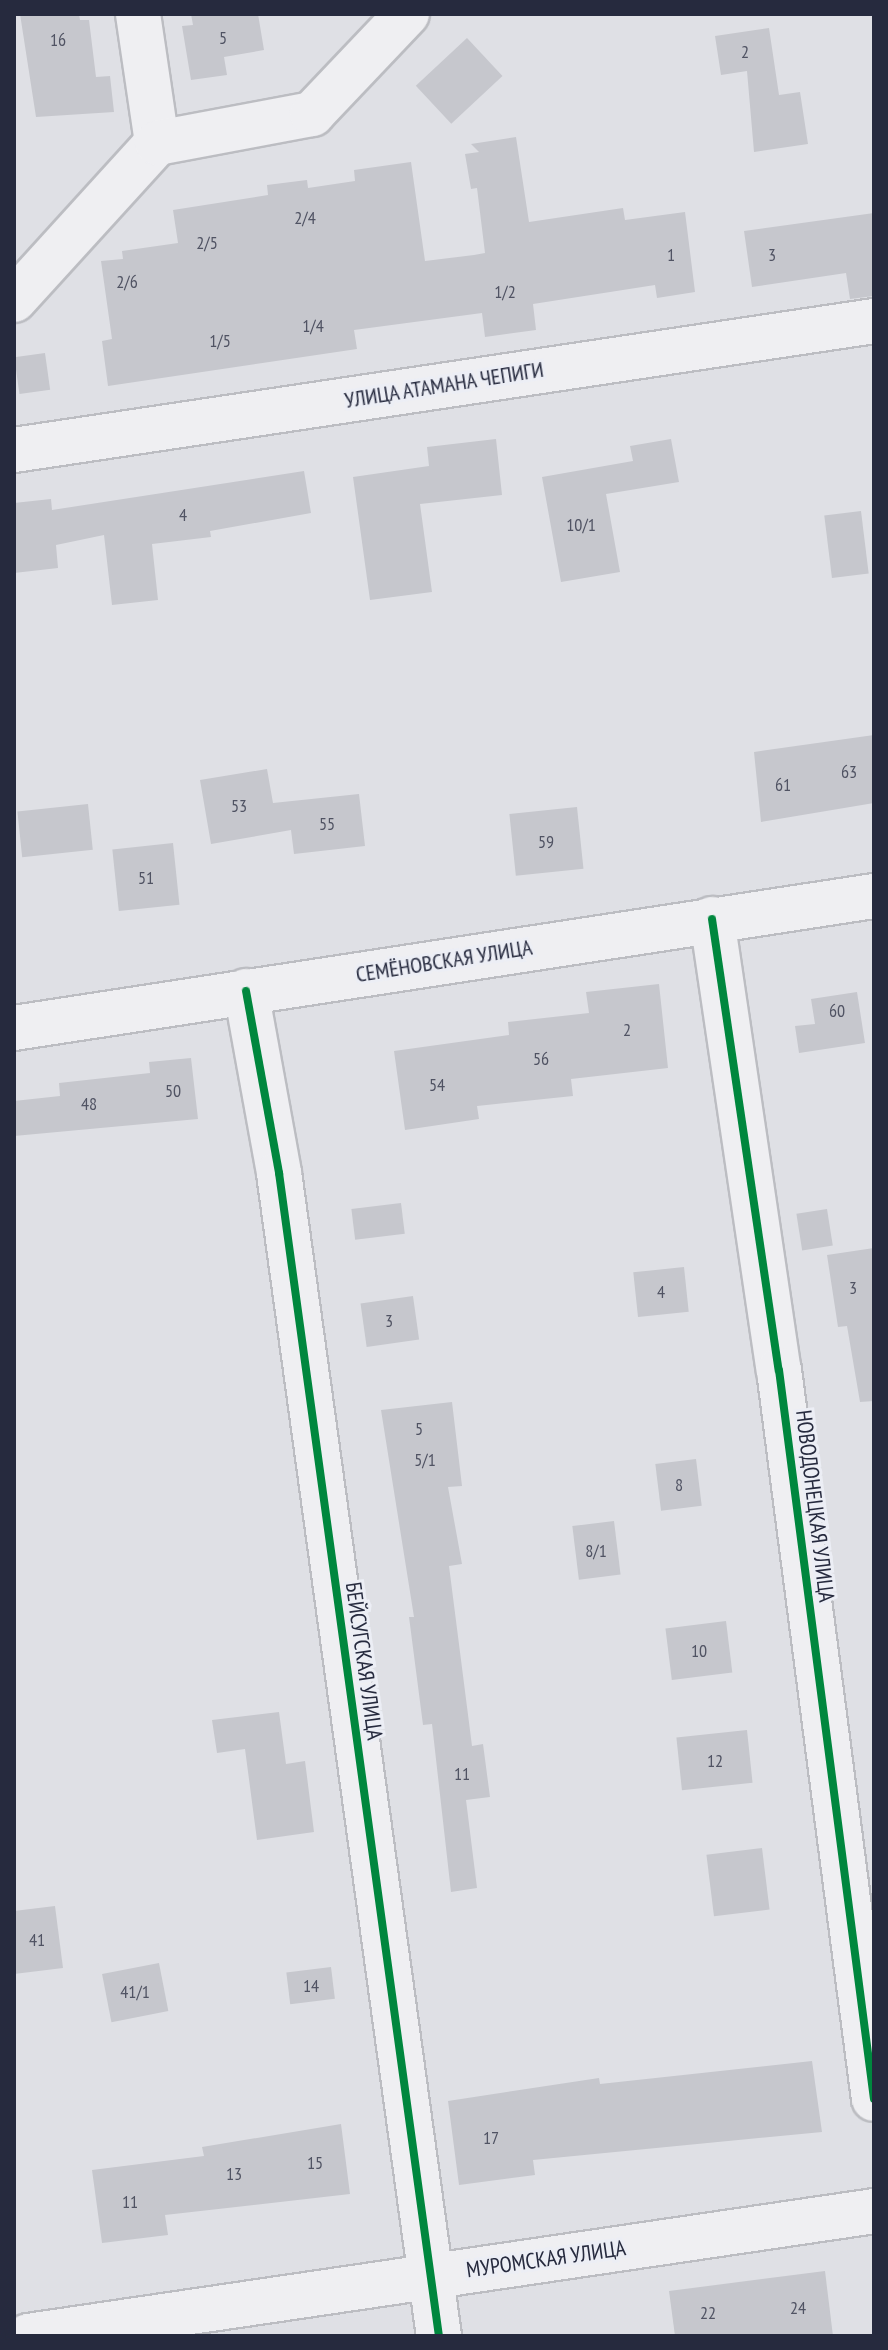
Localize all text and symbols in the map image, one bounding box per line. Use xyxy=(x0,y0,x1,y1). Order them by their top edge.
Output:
house number: 5 xyxy=(219,27,227,49)
house number: 16 xyxy=(50,29,66,51)
house number: 2 xyxy=(741,41,749,63)
house number: 2/4 xyxy=(294,207,316,229)
house number: 2/5 xyxy=(196,232,218,254)
house number: 1 xyxy=(667,244,675,266)
house number: 3 xyxy=(768,244,776,266)
house number: 2/6 xyxy=(116,271,138,293)
house number: 1/2 xyxy=(494,281,516,303)
house number: 1/4 xyxy=(302,315,324,337)
house number: 1/5 xyxy=(209,330,231,352)
street label: УЛИЦА АТАМАНА ЧЕПИГИ xyxy=(342,356,546,414)
house number: 4 xyxy=(179,504,187,526)
house number: 10/1 xyxy=(566,514,596,536)
house number: 63 xyxy=(841,761,857,783)
house number: 61 xyxy=(775,774,791,796)
house number: 53 xyxy=(231,795,247,817)
house number: 55 xyxy=(319,813,335,835)
house number: 59 xyxy=(538,831,554,853)
house number: 51 xyxy=(138,867,154,889)
street label: СЕМЁНОВСКАЯ УЛИЦА xyxy=(354,934,534,988)
house number: 60 xyxy=(829,1000,845,1022)
house number: 2 xyxy=(623,1019,631,1041)
house number: 56 xyxy=(533,1048,549,1070)
house number: 54 xyxy=(429,1074,445,1096)
house number: 50 xyxy=(165,1080,181,1102)
house number: 48 xyxy=(81,1093,97,1115)
house number: 3 xyxy=(849,1277,857,1299)
house number: 4 xyxy=(657,1281,665,1303)
house number: 3 xyxy=(385,1310,393,1332)
street label: НОВОДОНЕЦКАЯ УЛИЦА xyxy=(790,1408,840,1604)
house number: 5 xyxy=(415,1418,423,1440)
house number: 5/1 xyxy=(414,1449,436,1471)
house number: 8 xyxy=(675,1474,683,1496)
house number: 8/1 xyxy=(585,1540,607,1562)
street label: БЕЙСУГСКАЯ УЛИЦА xyxy=(340,1580,388,1742)
house number: 10 xyxy=(691,1640,707,1662)
house number: 12 xyxy=(707,1750,723,1772)
house number: 11 xyxy=(454,1763,470,1785)
house number: 41 xyxy=(29,1929,45,1951)
house number: 14 xyxy=(303,1975,319,1997)
house number: 41/1 xyxy=(120,1981,150,2003)
house number: 17 xyxy=(483,2127,499,2149)
house number: 15 xyxy=(307,2152,323,2174)
house number: 13 xyxy=(226,2163,242,2185)
house number: 11 xyxy=(122,2191,138,2213)
street label: МУРОМСКАЯ УЛИЦА xyxy=(464,2235,628,2283)
house number: 24 xyxy=(790,2297,806,2319)
house number: 22 xyxy=(700,2302,716,2324)

